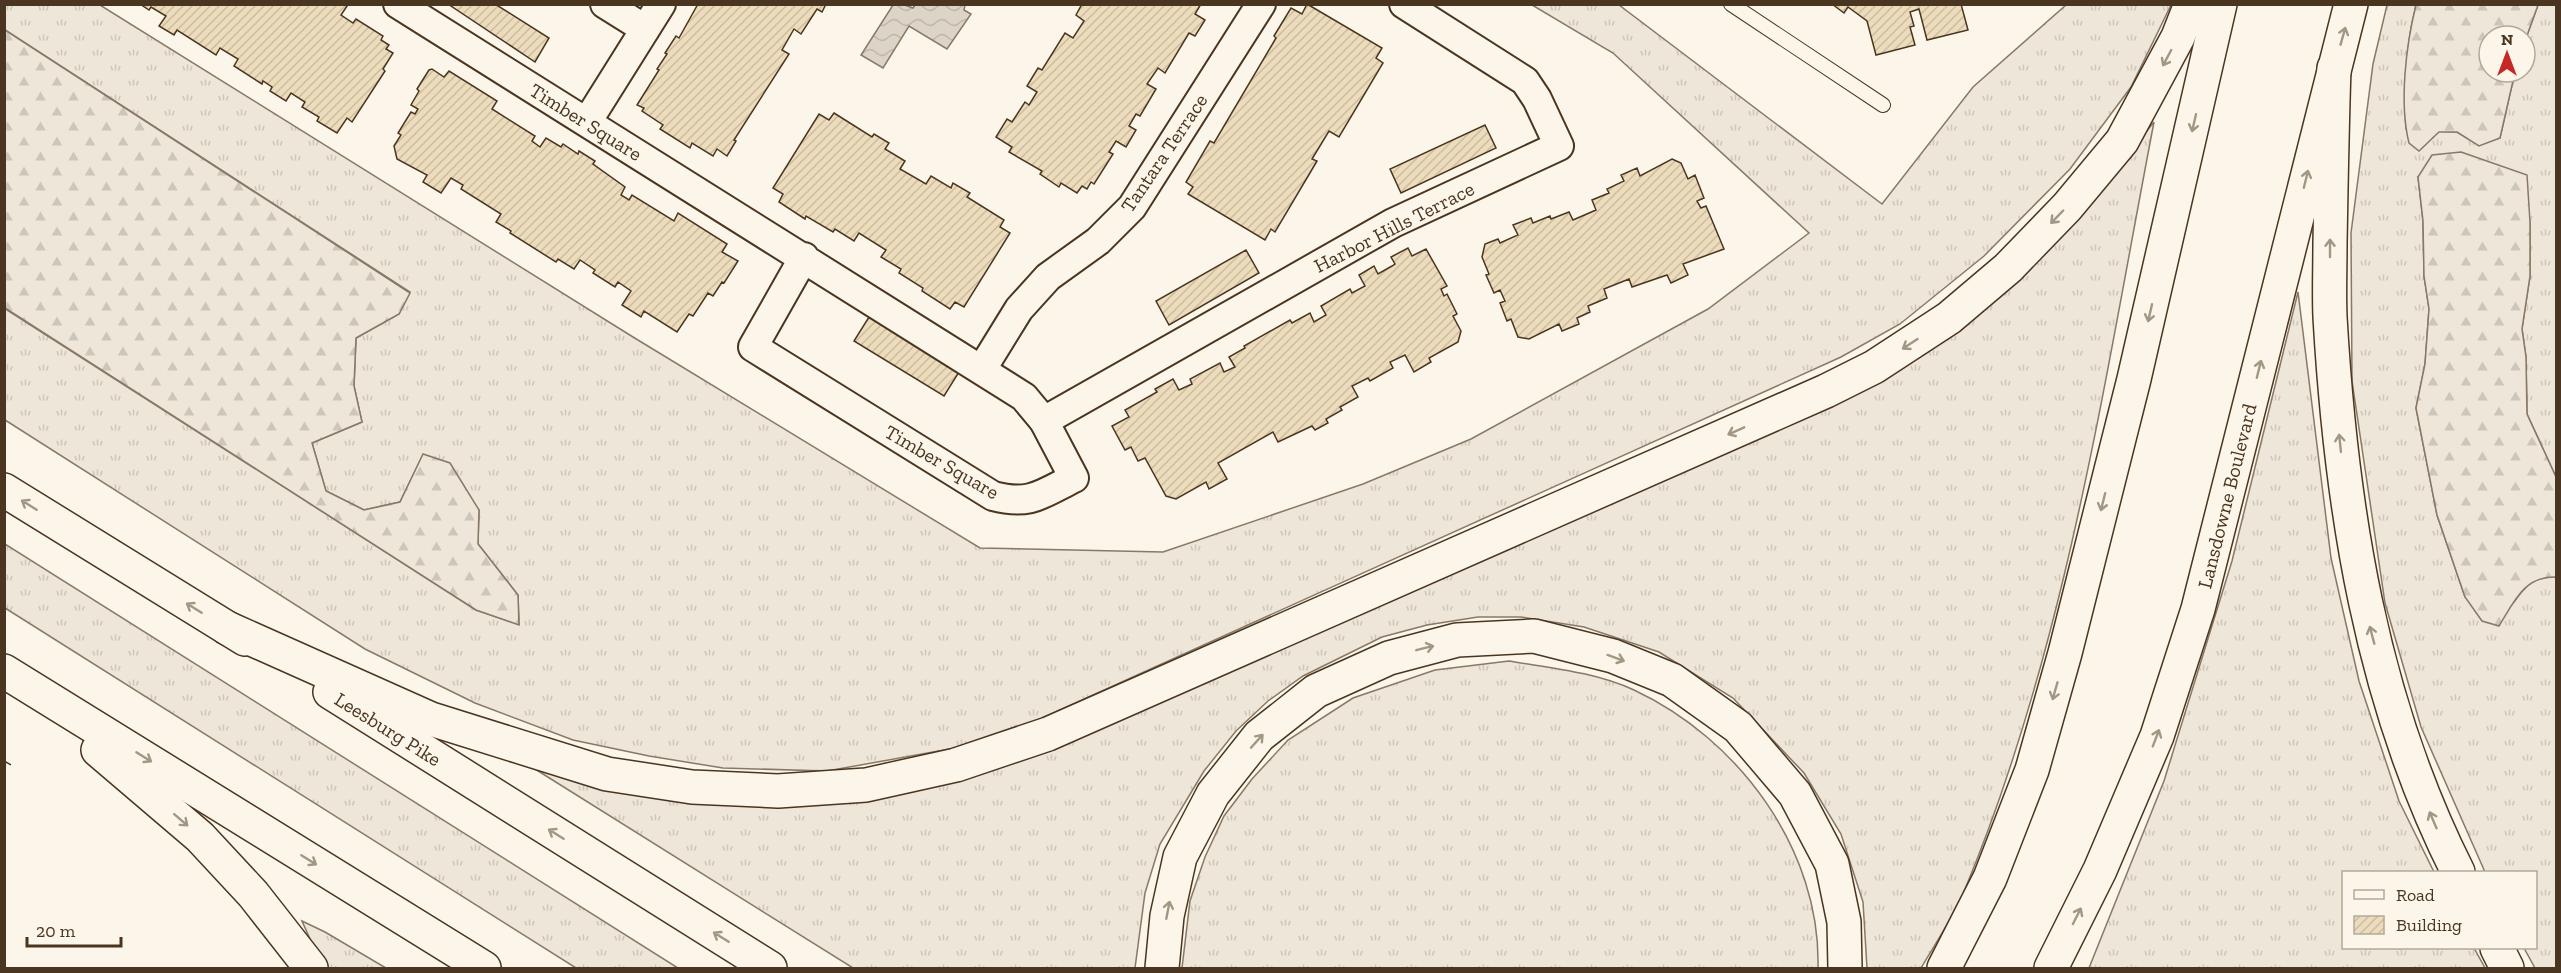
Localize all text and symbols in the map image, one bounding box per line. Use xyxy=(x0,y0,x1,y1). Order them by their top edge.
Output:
north arrow xyxy=(2477,24,2537,84)
one-way arrow xyxy=(2337,27,2349,46)
text: N xyxy=(2501,30,2513,49)
one-way arrow xyxy=(2161,48,2172,66)
street label: Timber Square xyxy=(525,78,647,166)
street label: Tantara Terrace xyxy=(1115,89,1213,217)
one-way arrow xyxy=(2188,113,2199,132)
one-way arrow xyxy=(2301,170,2313,189)
street label: Harbor Hills Terrace xyxy=(1310,176,1478,278)
one-way arrow xyxy=(2050,210,2064,225)
one-way arrow xyxy=(2324,239,2336,259)
one-way arrow xyxy=(2143,303,2155,322)
one-way arrow xyxy=(1902,338,1918,350)
one-way arrow xyxy=(2254,359,2266,378)
street label: Lansdowne Boulevard xyxy=(2192,401,2262,591)
street label: Timber Square xyxy=(881,420,1003,504)
one-way arrow xyxy=(1727,426,1745,437)
one-way arrow xyxy=(2335,433,2346,453)
one-way arrow xyxy=(2097,493,2109,512)
one-way arrow xyxy=(21,498,38,510)
one-way arrow xyxy=(186,601,203,614)
one-way arrow xyxy=(2366,626,2377,645)
one-way arrow xyxy=(1415,642,1434,654)
one-way arrow xyxy=(1606,653,1625,664)
one-way arrow xyxy=(2049,681,2060,700)
street label: Leesburg Pike xyxy=(330,687,446,771)
one-way arrow xyxy=(2151,729,2162,748)
one-way arrow xyxy=(1250,733,1264,748)
one-way arrow xyxy=(135,752,152,764)
one-way arrow xyxy=(2427,811,2438,829)
one-way arrow xyxy=(173,813,189,826)
one-way arrow xyxy=(547,827,564,840)
one-way arrow xyxy=(300,855,317,867)
legend xyxy=(2342,871,2537,949)
text: Road xyxy=(2396,884,2435,906)
one-way arrow xyxy=(1163,901,1174,921)
one-way arrow xyxy=(2072,908,2083,926)
scale bar xyxy=(27,910,122,948)
text: Building xyxy=(2396,914,2462,936)
text: 20 m xyxy=(36,920,76,942)
one-way arrow xyxy=(713,931,730,943)

